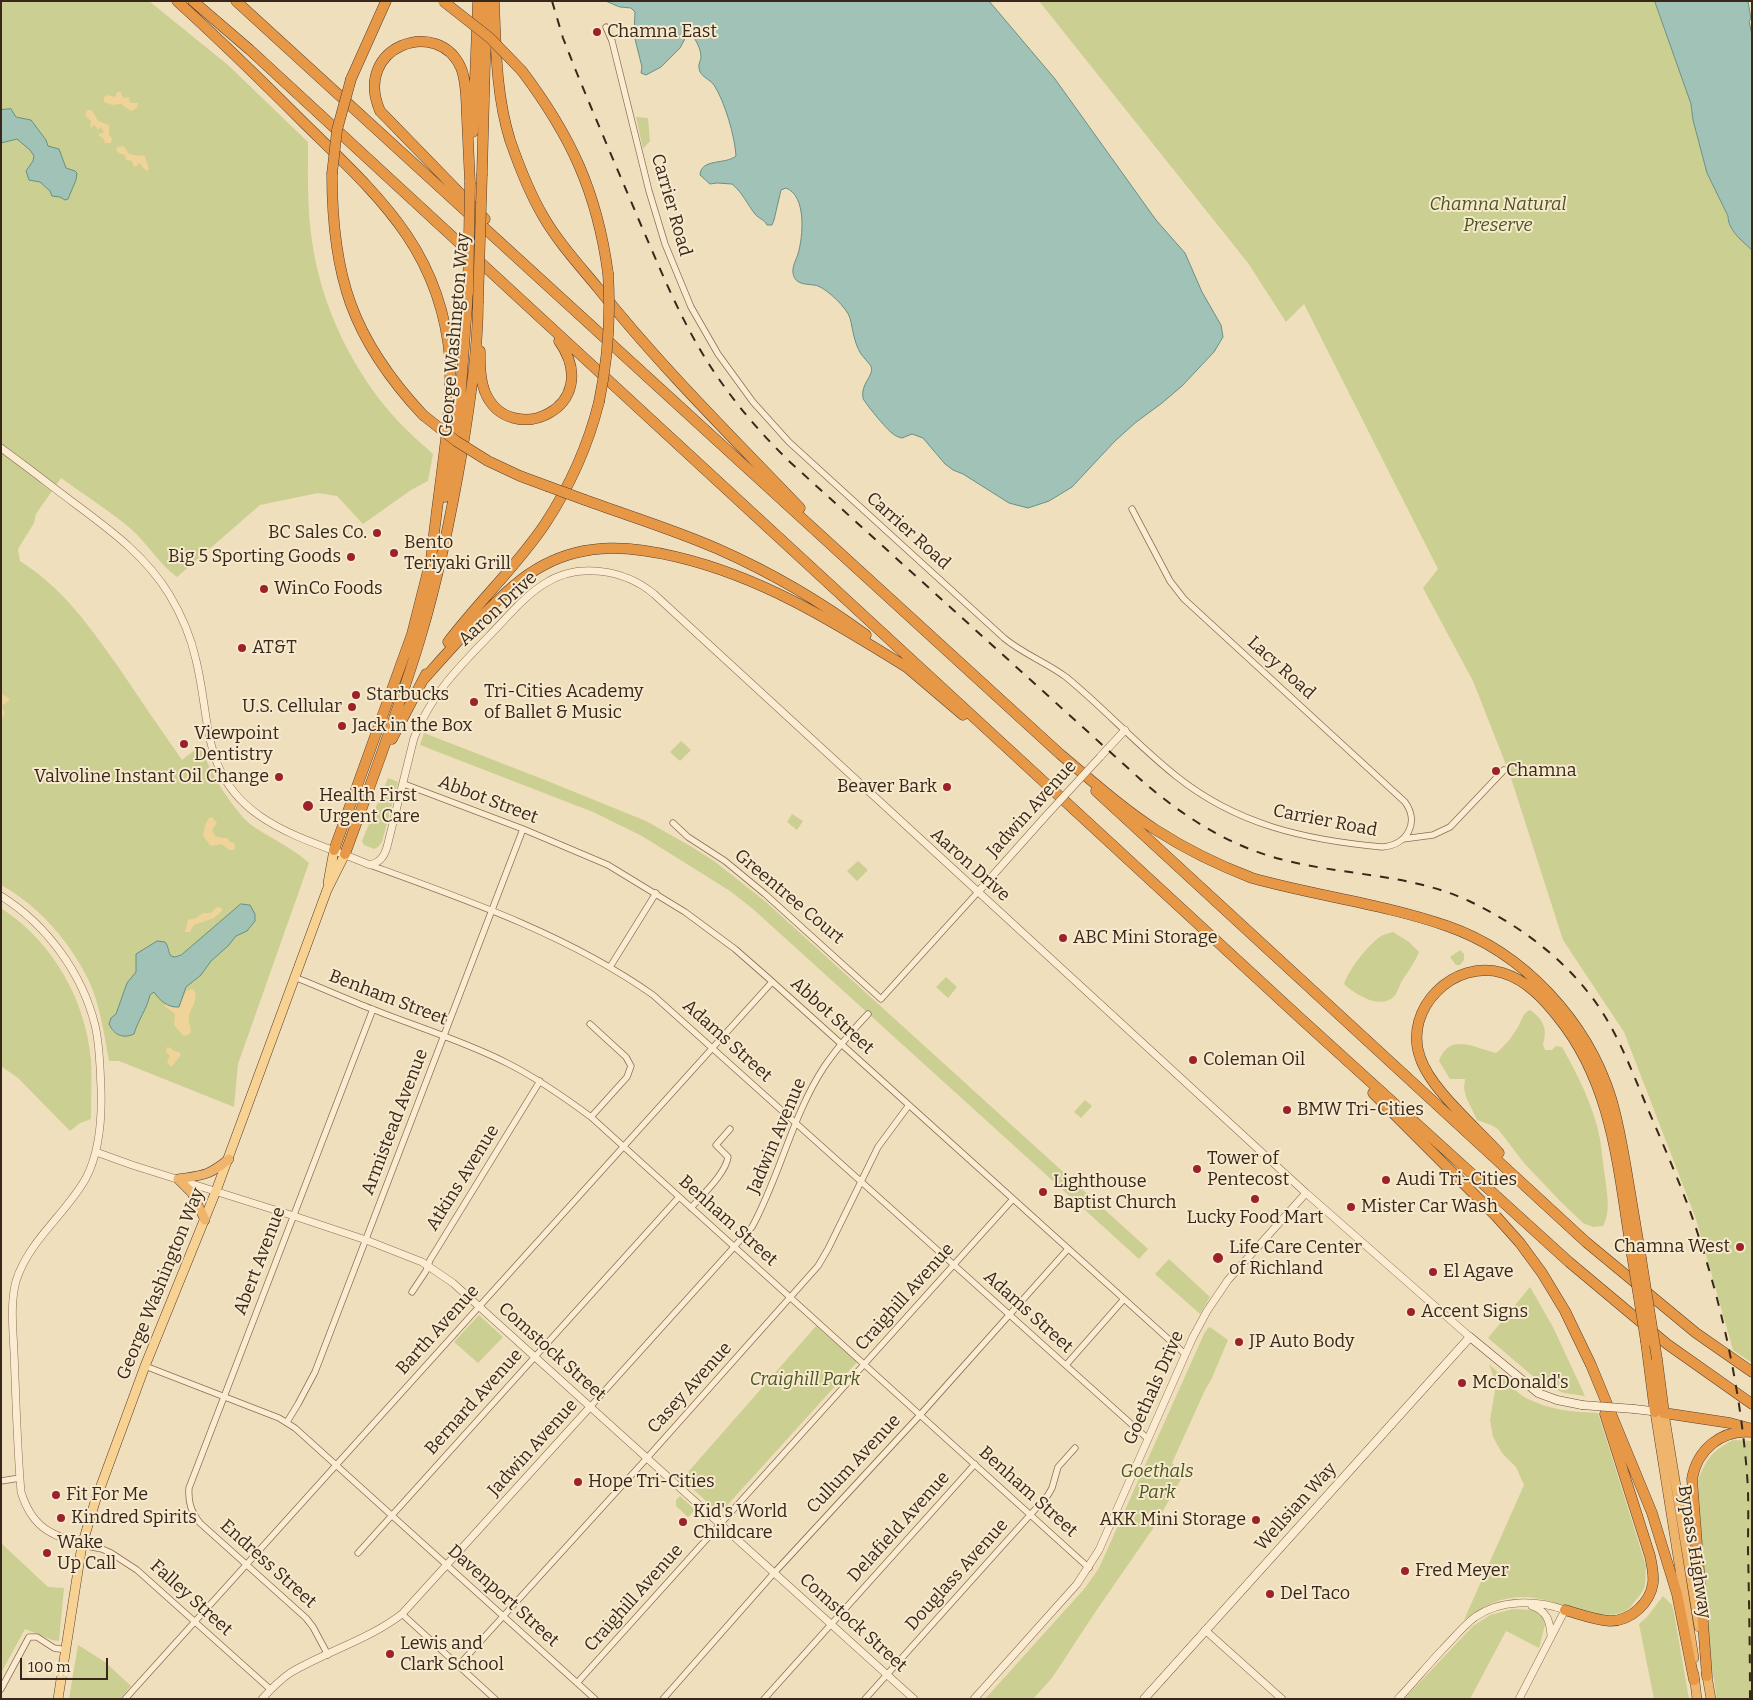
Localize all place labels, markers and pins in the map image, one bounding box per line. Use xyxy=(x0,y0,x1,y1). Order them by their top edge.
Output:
place label: Chamna East xyxy=(607,21,717,43)
marker: Chamna East xyxy=(591,26,603,38)
place label: BC Sales Co. xyxy=(268,522,367,544)
marker: BC Sales Co. xyxy=(371,527,383,539)
place label: Bento Teriyaki Grill xyxy=(404,532,511,574)
place label: Big 5 Sporting Goods xyxy=(168,546,341,568)
marker: Bento Teriyaki Grill xyxy=(388,547,400,559)
marker: Big 5 Sporting Goods xyxy=(345,551,357,563)
place label: WinCo Foods xyxy=(274,578,383,600)
marker: WinCo Foods xyxy=(258,583,270,595)
place label: AT&T xyxy=(252,637,297,659)
marker: AT&T xyxy=(236,642,248,654)
place label: Tri-Cities Academy of Ballet & Music xyxy=(484,681,644,724)
place label: Starbucks xyxy=(366,684,449,706)
marker: Starbucks xyxy=(350,689,362,701)
place label: U.S. Cellular xyxy=(242,696,342,718)
marker: Tri-Cities Academy of Ballet & Music xyxy=(468,696,480,708)
marker: U.S. Cellular xyxy=(346,701,358,713)
place label: Jack in the Box xyxy=(352,715,473,737)
marker: Jack in the Box xyxy=(336,720,348,732)
place label: Viewpoint Dentistry xyxy=(194,723,279,766)
marker: Viewpoint Dentistry xyxy=(178,738,190,750)
place label: Chamna xyxy=(1506,760,1577,782)
marker: Chamna xyxy=(1490,765,1502,777)
place label: Valvoline Instant Oil Change xyxy=(34,766,269,788)
marker: Valvoline Instant Oil Change xyxy=(273,771,285,783)
place label: Beaver Bark xyxy=(837,776,937,798)
marker: Beaver Bark xyxy=(941,781,953,793)
place label: Health First Urgent Care xyxy=(319,785,420,828)
marker: Health First Urgent Care xyxy=(301,799,315,813)
place label: ABC Mini Storage xyxy=(1073,927,1218,949)
marker: ABC Mini Storage xyxy=(1057,932,1069,944)
place label: Coleman Oil xyxy=(1203,1049,1305,1071)
marker: Coleman Oil xyxy=(1187,1054,1199,1066)
place label: BMW Tri-Cities xyxy=(1297,1099,1424,1121)
marker: BMW Tri-Cities xyxy=(1281,1104,1293,1116)
place label: Tower of Pentecost xyxy=(1207,1148,1289,1190)
marker: Tower of Pentecost xyxy=(1191,1163,1203,1175)
place label: Audi Tri-Cities xyxy=(1396,1169,1517,1191)
place label: Lighthouse Baptist Church xyxy=(1053,1171,1176,1214)
marker: Audi Tri-Cities xyxy=(1380,1174,1392,1186)
marker: Lighthouse Baptist Church xyxy=(1037,1186,1049,1198)
marker: Lucky Food Mart xyxy=(1249,1193,1261,1205)
place label: Mister Car Wash xyxy=(1361,1196,1498,1218)
marker: Mister Car Wash xyxy=(1345,1201,1357,1213)
place label: Lucky Food Mart xyxy=(1186,1207,1324,1229)
place label: Chamna West xyxy=(1614,1236,1730,1258)
place label: Life Care Center of Richland xyxy=(1229,1237,1362,1280)
marker: Chamna West xyxy=(1734,1241,1746,1253)
marker: Life Care Center of Richland xyxy=(1211,1251,1225,1265)
place label: El Agave xyxy=(1443,1261,1513,1283)
marker: El Agave xyxy=(1427,1266,1439,1278)
place label: Accent Signs xyxy=(1421,1301,1528,1323)
marker: Accent Signs xyxy=(1405,1306,1417,1318)
place label: JP Auto Body xyxy=(1249,1331,1354,1353)
marker: JP Auto Body xyxy=(1233,1336,1245,1348)
place label: McDonald's xyxy=(1472,1372,1569,1394)
marker: McDonald's xyxy=(1456,1377,1468,1389)
place label: Hope Tri-Cities xyxy=(588,1471,715,1493)
marker: Hope Tri-Cities xyxy=(572,1476,584,1488)
place label: Fit For Me xyxy=(66,1484,148,1506)
marker: Fit For Me xyxy=(50,1489,62,1501)
place label: Kid's World Childcare xyxy=(693,1501,788,1544)
place label: Kindred Spirits xyxy=(71,1507,197,1529)
place label: AKK Mini Storage xyxy=(1099,1509,1246,1531)
marker: Kindred Spirits xyxy=(55,1512,67,1524)
marker: AKK Mini Storage xyxy=(1250,1514,1262,1526)
marker: Kid's World Childcare xyxy=(677,1516,689,1528)
place label: Wake Up Call xyxy=(57,1532,116,1575)
marker: Wake Up Call xyxy=(41,1547,53,1559)
place label: Fred Meyer xyxy=(1415,1560,1509,1582)
marker: Fred Meyer xyxy=(1399,1565,1411,1577)
place label: Del Taco xyxy=(1280,1583,1350,1605)
marker: Del Taco xyxy=(1264,1588,1276,1600)
place label: Lewis and Clark School xyxy=(400,1633,504,1676)
marker: Lewis and Clark School xyxy=(384,1648,396,1660)

